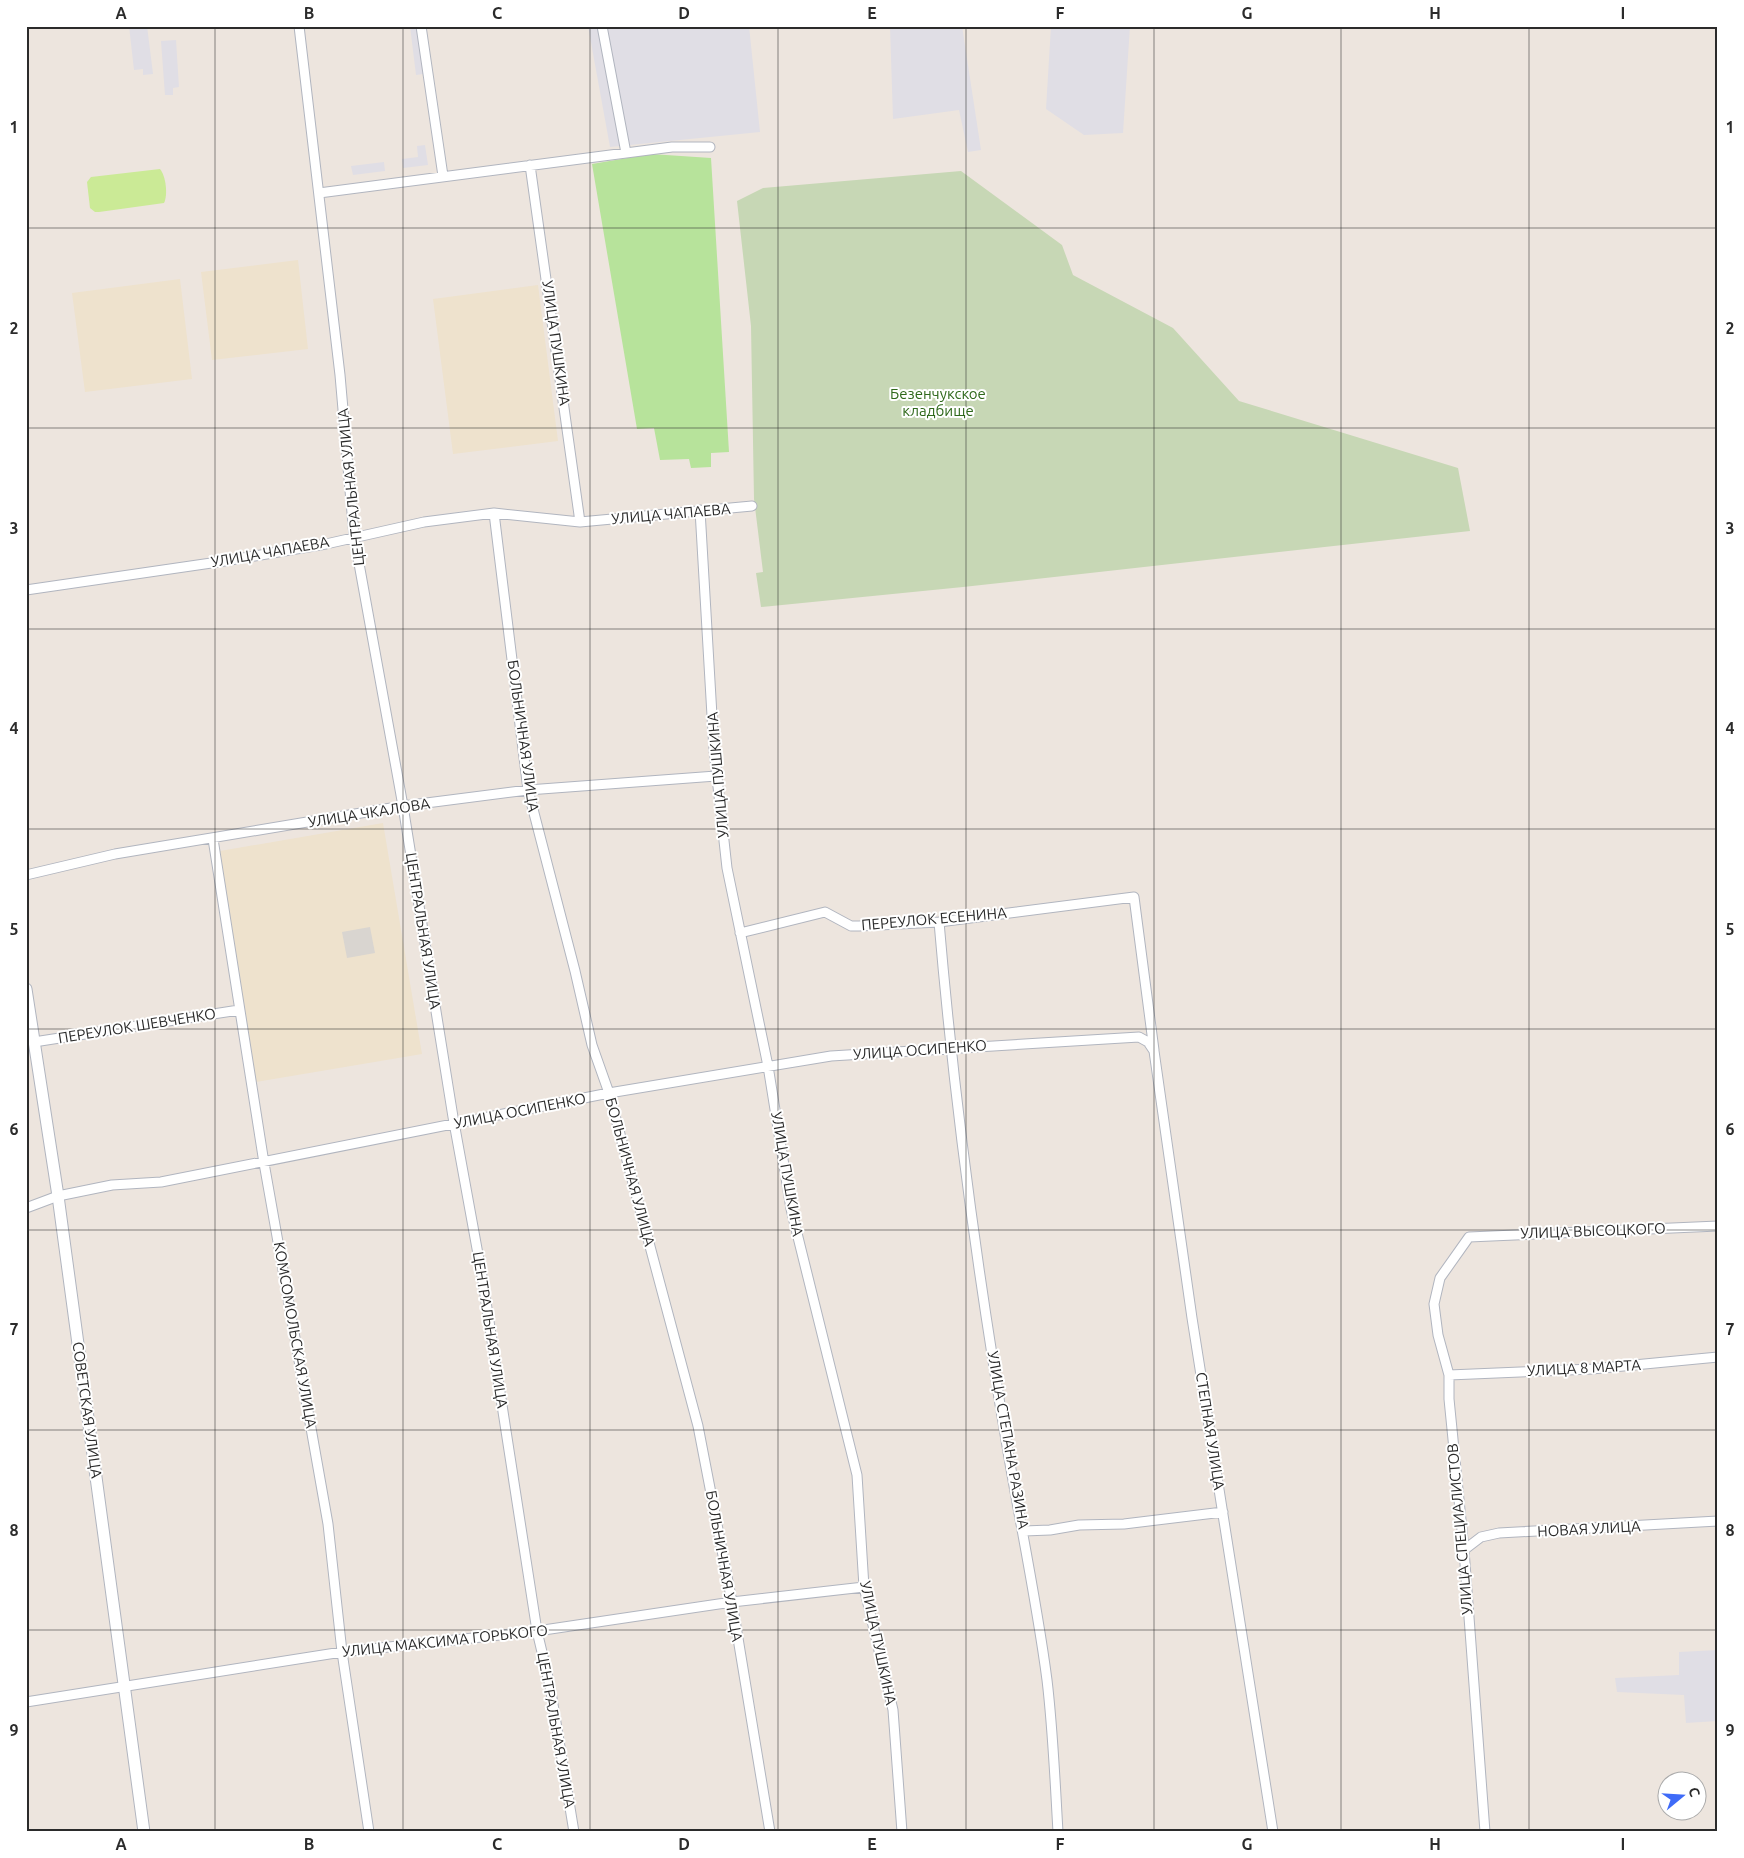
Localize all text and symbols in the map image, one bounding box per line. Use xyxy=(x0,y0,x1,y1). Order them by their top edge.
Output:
text: A xyxy=(115,4,127,22)
text: B xyxy=(304,4,314,22)
text: C xyxy=(492,4,502,22)
text: D xyxy=(678,4,690,22)
text: E xyxy=(867,4,877,22)
text: F xyxy=(1056,4,1065,22)
text: G xyxy=(1241,4,1253,22)
text: H xyxy=(1429,4,1441,22)
text: I xyxy=(1621,4,1625,22)
text: 1 xyxy=(9,118,19,136)
text: 1 xyxy=(1725,118,1735,136)
street label: УЛИЦА ПУШКИНА xyxy=(539,279,574,407)
text: 2 xyxy=(9,319,19,337)
text: 2 xyxy=(1725,319,1735,337)
park label: Безенчукское кладбище xyxy=(890,385,986,419)
street label: ЦЕНТРАЛЬНАЯ УЛИЦА xyxy=(334,407,367,567)
street label: УЛИЦА ЧАПАЕВА xyxy=(611,500,732,527)
text: 3 xyxy=(9,519,19,537)
text: 3 xyxy=(1725,519,1735,537)
street label: УЛИЦА ЧАПАЕВА xyxy=(210,533,331,570)
street label: БОЛЬНИЧНАЯ УЛИЦА xyxy=(504,659,543,813)
street label: УЛИЦА ПУШКИНА xyxy=(704,711,731,839)
text: 4 xyxy=(9,719,19,737)
text: 4 xyxy=(1725,719,1735,737)
street label: УЛИЦА ЧКАЛОВА xyxy=(307,794,431,831)
street label: ЦЕНТРАЛЬНАЯ УЛИЦА xyxy=(403,851,444,1011)
street label: ПЕРЕУЛОК ЕСЕНИНА xyxy=(861,904,1008,933)
text: 5 xyxy=(9,920,19,938)
text: 5 xyxy=(1725,920,1735,938)
street label: ПЕРЕУЛОК ШЕВЧЕНКО xyxy=(57,1005,217,1046)
street label: УЛИЦА ОСИПЕНКО xyxy=(852,1036,987,1063)
street label: УЛИЦА ОСИПЕНКО xyxy=(452,1089,587,1132)
street label: БОЛЬНИЧНАЯ УЛИЦА xyxy=(602,1096,659,1248)
street label: УЛИЦА ПУШКИНА xyxy=(768,1110,807,1238)
text: 6 xyxy=(9,1120,19,1138)
text: 6 xyxy=(1725,1120,1735,1138)
street label: УЛИЦА ВЫСОЦКОГО xyxy=(1520,1219,1666,1242)
street label: КОМСОМОЛЬСКАЯ УЛИЦА xyxy=(271,1240,320,1430)
street label: ЦЕНТРАЛЬНАЯ УЛИЦА xyxy=(470,1250,511,1410)
text: 7 xyxy=(9,1320,19,1338)
text: 7 xyxy=(1725,1320,1735,1338)
street label: СОВЕТСКАЯ УЛИЦА xyxy=(69,1341,106,1480)
street label: УЛИЦА СТЕПАНА РАЗИНА xyxy=(984,1350,1033,1531)
street label: УЛИЦА 8 МАРТА xyxy=(1527,1356,1642,1379)
street label: СТЕПНАЯ УЛИЦА xyxy=(1193,1371,1228,1491)
street label: УЛИЦА СПЕЦИАЛИСТОВ xyxy=(1444,1443,1475,1615)
street label: БОЛЬНИЧНАЯ УЛИЦА xyxy=(703,1489,746,1643)
street label: НОВАЯ УЛИЦА xyxy=(1537,1517,1641,1540)
text: 8 xyxy=(9,1521,19,1539)
text: 8 xyxy=(1725,1521,1735,1539)
street label: УЛИЦА ПУШКИНА xyxy=(857,1579,900,1707)
street label: УЛИЦА МАКСИМА ГОРЬКОГО xyxy=(341,1621,549,1660)
street label: ЦЕНТРАЛЬНАЯ УЛИЦА xyxy=(534,1650,579,1810)
text: 9 xyxy=(9,1721,19,1739)
text: 9 xyxy=(1725,1721,1735,1739)
north arrow xyxy=(1656,1770,1706,1820)
text: С xyxy=(1685,1785,1703,1799)
text: A xyxy=(115,1835,127,1853)
text: B xyxy=(304,1835,314,1853)
text: C xyxy=(492,1835,502,1853)
text: D xyxy=(678,1835,690,1853)
text: E xyxy=(867,1835,877,1853)
text: F xyxy=(1056,1835,1065,1853)
text: G xyxy=(1241,1835,1253,1853)
text: H xyxy=(1429,1835,1441,1853)
text: I xyxy=(1621,1835,1625,1853)

